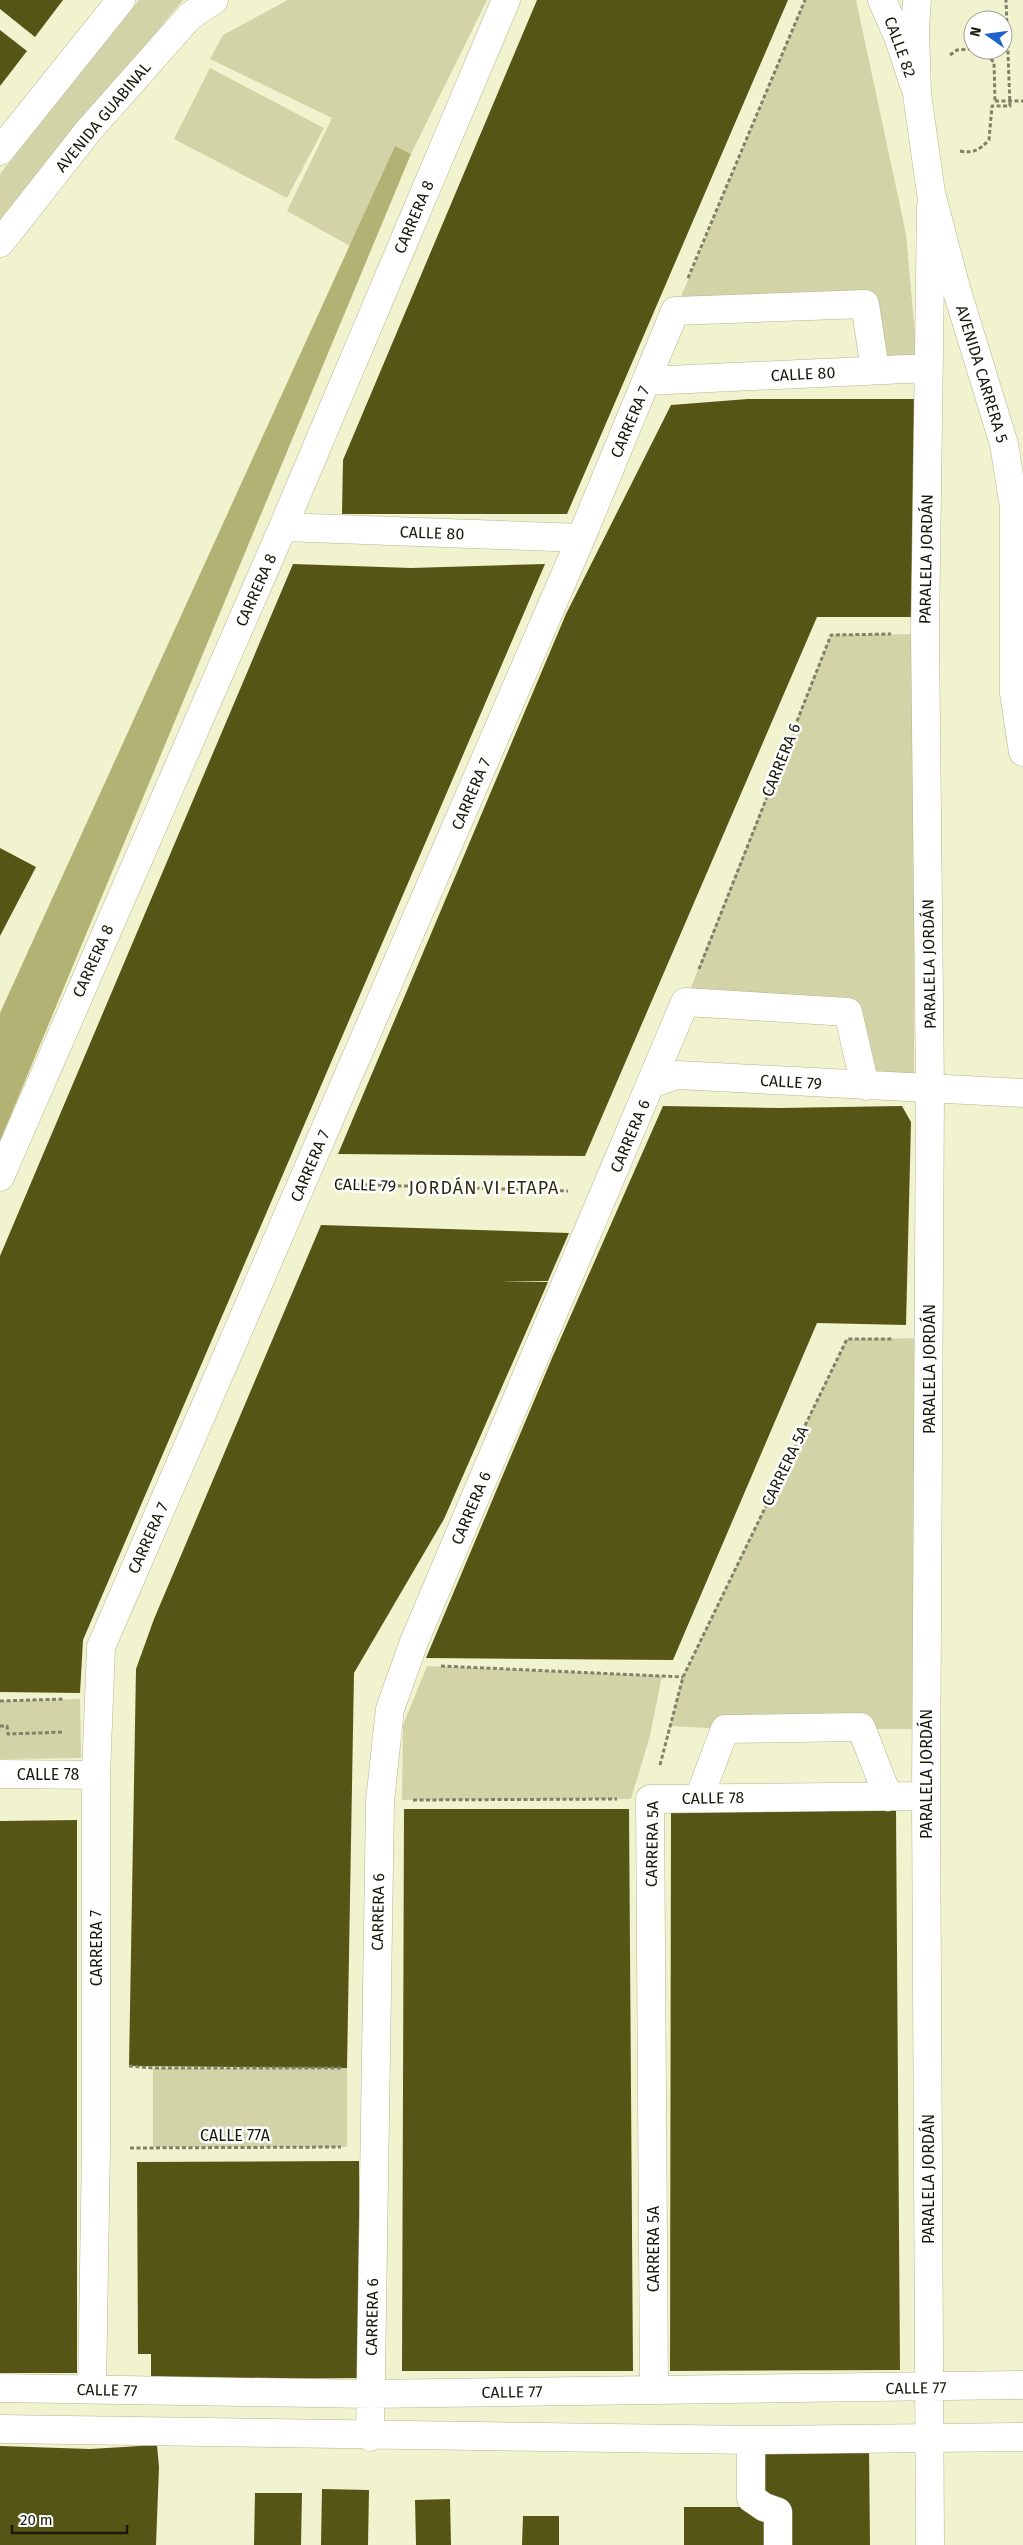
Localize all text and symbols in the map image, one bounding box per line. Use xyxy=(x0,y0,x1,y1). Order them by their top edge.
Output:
north arrow xyxy=(963,10,1013,60)
street label: CALLE 82 xyxy=(880,14,920,80)
text: N xyxy=(966,25,985,39)
street label: AVENIDA GUABINAL xyxy=(51,58,155,176)
street label: CARRERA 8 xyxy=(390,177,438,257)
street label: AVENIDA CARRERA 5 xyxy=(952,303,1012,445)
street label: CALLE 80 xyxy=(770,363,836,385)
street label: CARRERA 7 xyxy=(606,383,654,461)
street label: PARALELA JORDÁN xyxy=(914,494,937,624)
street label: CALLE 80 xyxy=(399,522,465,544)
street label: CARRERA 8 xyxy=(231,550,281,629)
street label: CARRERA 6 xyxy=(758,720,804,800)
street label: CARRERA 7 xyxy=(447,755,495,833)
street label: PARALELA JORDÁN xyxy=(917,899,940,1029)
street label: CARRERA 8 xyxy=(68,921,118,1000)
street label: CALLE 79 xyxy=(759,1071,823,1093)
street label: CARRERA 6 xyxy=(606,1097,654,1175)
street label: CARRERA 7 xyxy=(286,1127,334,1205)
street label: CALLE 79 xyxy=(334,1174,396,1196)
district label: JORDÁN VI ETAPA xyxy=(409,1176,559,1199)
street label: PARALELA JORDÁN xyxy=(919,1304,939,1434)
street label: CARRERA 5A xyxy=(758,1422,813,1509)
street label: CARRERA 6 xyxy=(447,1469,495,1547)
street label: CARRERA 7 xyxy=(124,1499,172,1577)
street label: PARALELA JORDÁN xyxy=(916,1709,936,1839)
street label: CALLE 78 xyxy=(17,1765,79,1784)
street label: CALLE 78 xyxy=(682,1788,745,1808)
street label: CARRERA 5A xyxy=(642,1800,662,1887)
street label: CARRERA 6 xyxy=(368,1873,388,1951)
street label: CARRERA 7 xyxy=(87,1910,106,1986)
street label: PARALELA JORDÁN xyxy=(918,2114,938,2244)
street label: CALLE 77A xyxy=(200,2126,271,2145)
street label: CARRERA 5A xyxy=(644,2205,663,2292)
street label: CARRERA 6 xyxy=(362,2278,382,2356)
street label: CALLE 77 xyxy=(885,2378,947,2398)
street label: CALLE 77 xyxy=(76,2380,138,2400)
street label: CALLE 77 xyxy=(481,2382,543,2402)
scale bar xyxy=(12,2502,128,2534)
text: 20 m xyxy=(20,2511,53,2529)

